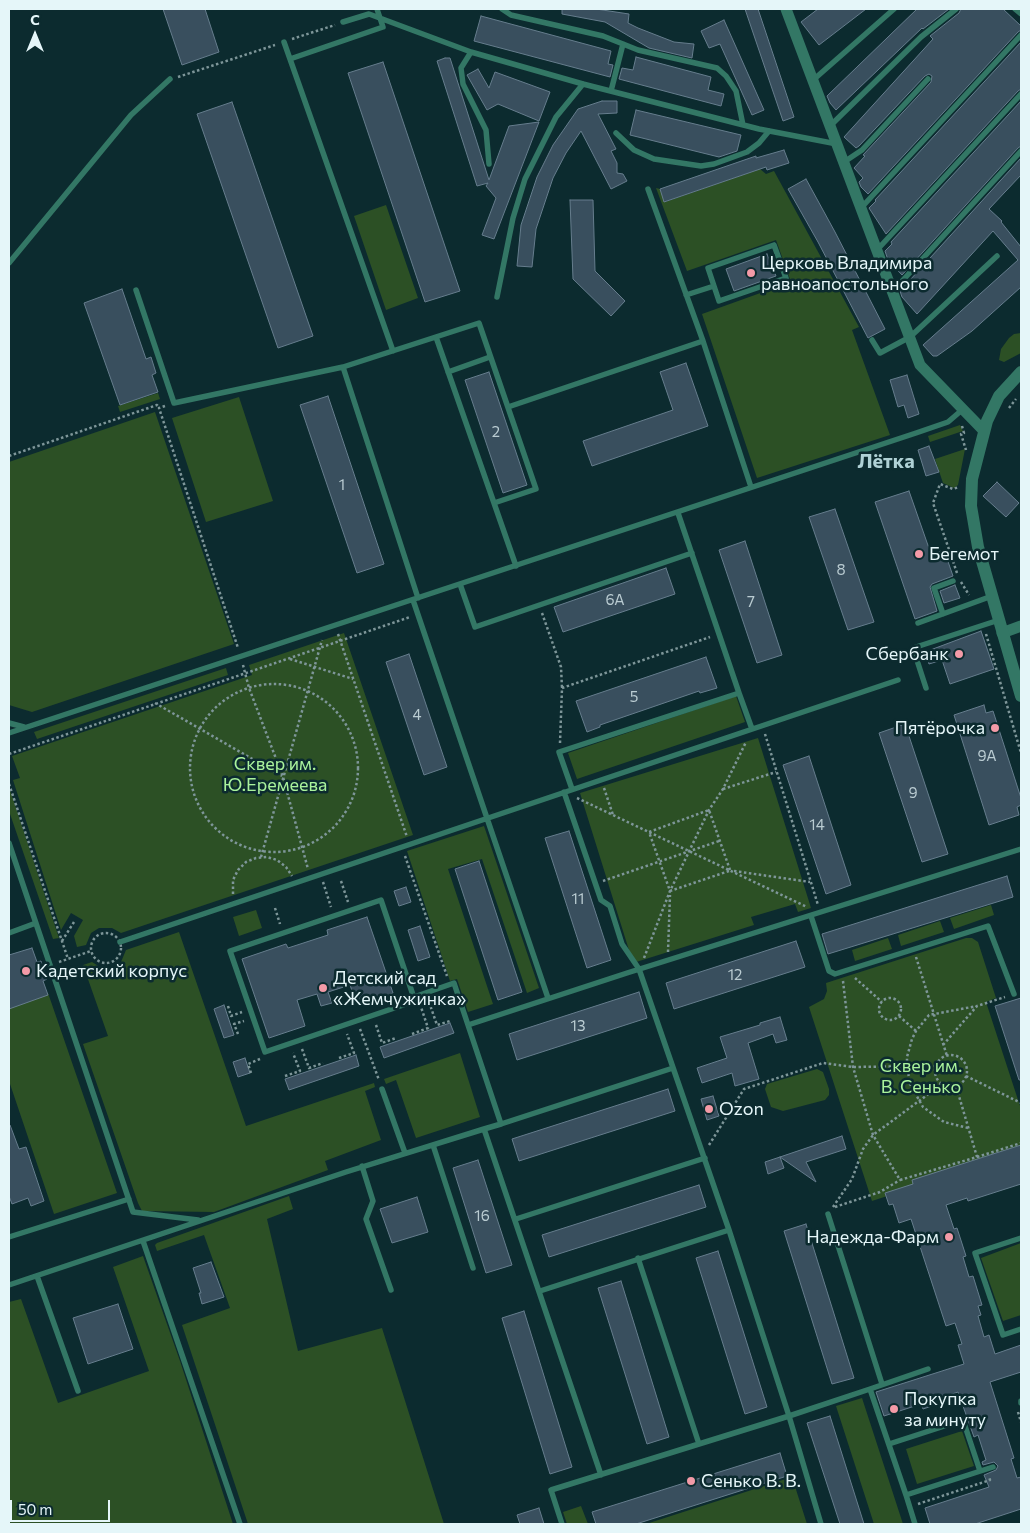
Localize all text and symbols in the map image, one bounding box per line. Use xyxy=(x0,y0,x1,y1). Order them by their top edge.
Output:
north arrow xyxy=(10,10,60,60)
text: С xyxy=(30,11,40,28)
place label: Церковь Владимира равноапостольного xyxy=(761,252,932,294)
marker: Церковь Владимира равноапостольного xyxy=(745,267,757,279)
house number: 2 xyxy=(492,423,500,441)
district label: Лётка xyxy=(857,449,915,473)
house number: 1 xyxy=(339,476,345,494)
place label: Бегемот xyxy=(929,543,999,565)
marker: Бегемот xyxy=(913,548,925,560)
house number: 8 xyxy=(836,561,846,579)
house number: 6А xyxy=(605,591,625,609)
house number: 7 xyxy=(747,593,755,611)
place label: Сбербанк xyxy=(866,643,949,665)
marker: Сбербанк xyxy=(953,648,965,660)
house number: 5 xyxy=(630,688,638,706)
house number: 4 xyxy=(413,706,421,724)
place label: Пятёрочка xyxy=(894,717,985,739)
marker: Пятёрочка xyxy=(989,722,1001,734)
house number: 9А xyxy=(977,747,997,765)
park label: Сквер им. Ю.Еремеева xyxy=(223,753,327,796)
house number: 9 xyxy=(908,784,918,802)
house number: 14 xyxy=(809,816,825,834)
house number: 11 xyxy=(572,890,584,908)
place label: Кадетский корпус xyxy=(36,960,187,982)
marker: Кадетский корпус xyxy=(20,965,32,977)
house number: 12 xyxy=(728,966,742,984)
place label: Детский сад «Жемчужинка» xyxy=(333,967,466,1010)
marker: Детский сад «Жемчужинка» xyxy=(317,982,329,994)
house number: 13 xyxy=(571,1017,585,1035)
park label: Сквер им. В. Сенько xyxy=(880,1055,962,1098)
place label: Ozon xyxy=(719,1098,764,1120)
marker: Ozon xyxy=(703,1103,715,1115)
house number: 16 xyxy=(474,1207,490,1225)
place label: Надежда-Фарм xyxy=(806,1226,939,1248)
marker: Надежда-Фарм xyxy=(943,1231,955,1243)
place label: Покупка за минуту xyxy=(904,1388,986,1430)
marker: Покупка за минуту xyxy=(888,1403,900,1415)
place label: Сенько В. В. xyxy=(701,1470,801,1492)
marker: Сенько В. В. xyxy=(685,1475,697,1487)
scale bar xyxy=(12,1490,112,1522)
text: 50 m xyxy=(18,1500,52,1518)

